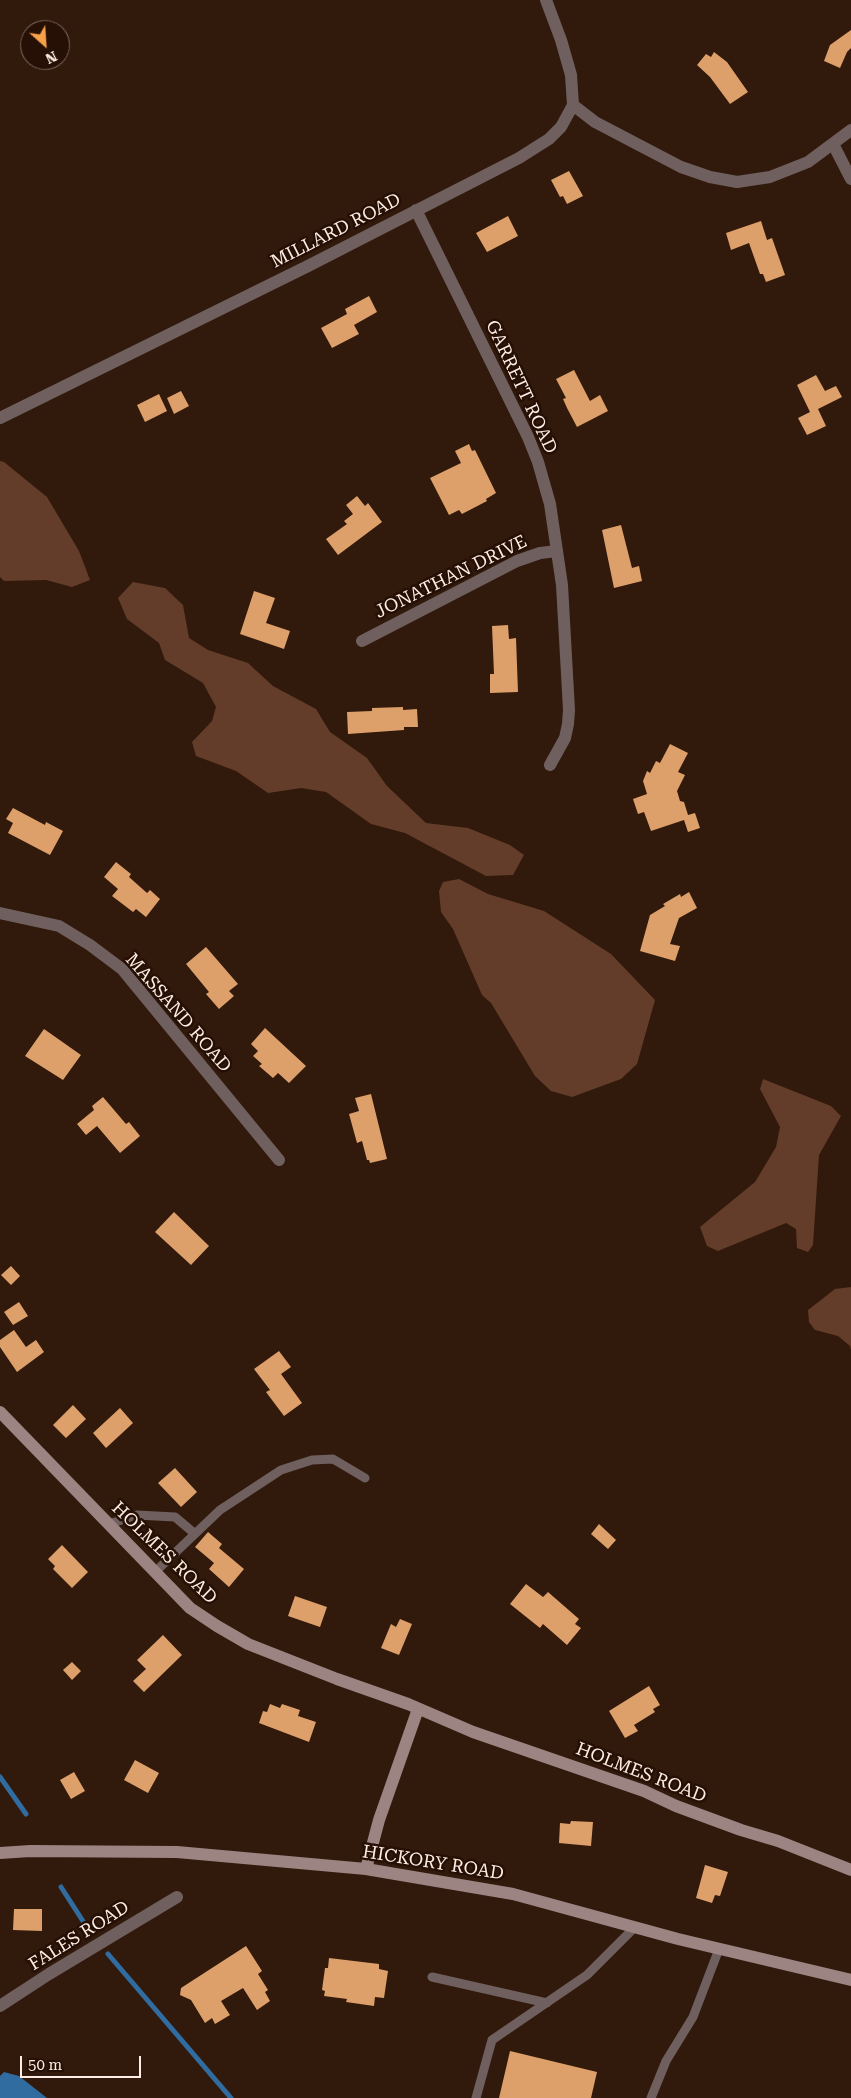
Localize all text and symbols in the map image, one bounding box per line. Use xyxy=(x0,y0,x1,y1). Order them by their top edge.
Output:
north arrow xyxy=(20,20,70,70)
text: N xyxy=(43,48,59,67)
street label: MILLARD ROAD xyxy=(268,189,404,273)
street label: GARRETT ROAD xyxy=(481,317,561,457)
street label: JONATHAN DRIVE xyxy=(371,531,531,623)
street label: MASSAND ROAD xyxy=(121,949,235,1077)
street label: HOLMES ROAD xyxy=(107,1497,221,1609)
street label: HOLMES ROAD xyxy=(573,1738,709,1808)
street label: HICKORY ROAD xyxy=(361,1841,505,1885)
street label: FALES ROAD xyxy=(25,1897,133,1975)
scale bar xyxy=(22,2046,144,2078)
text: 50 m xyxy=(28,2056,62,2074)

